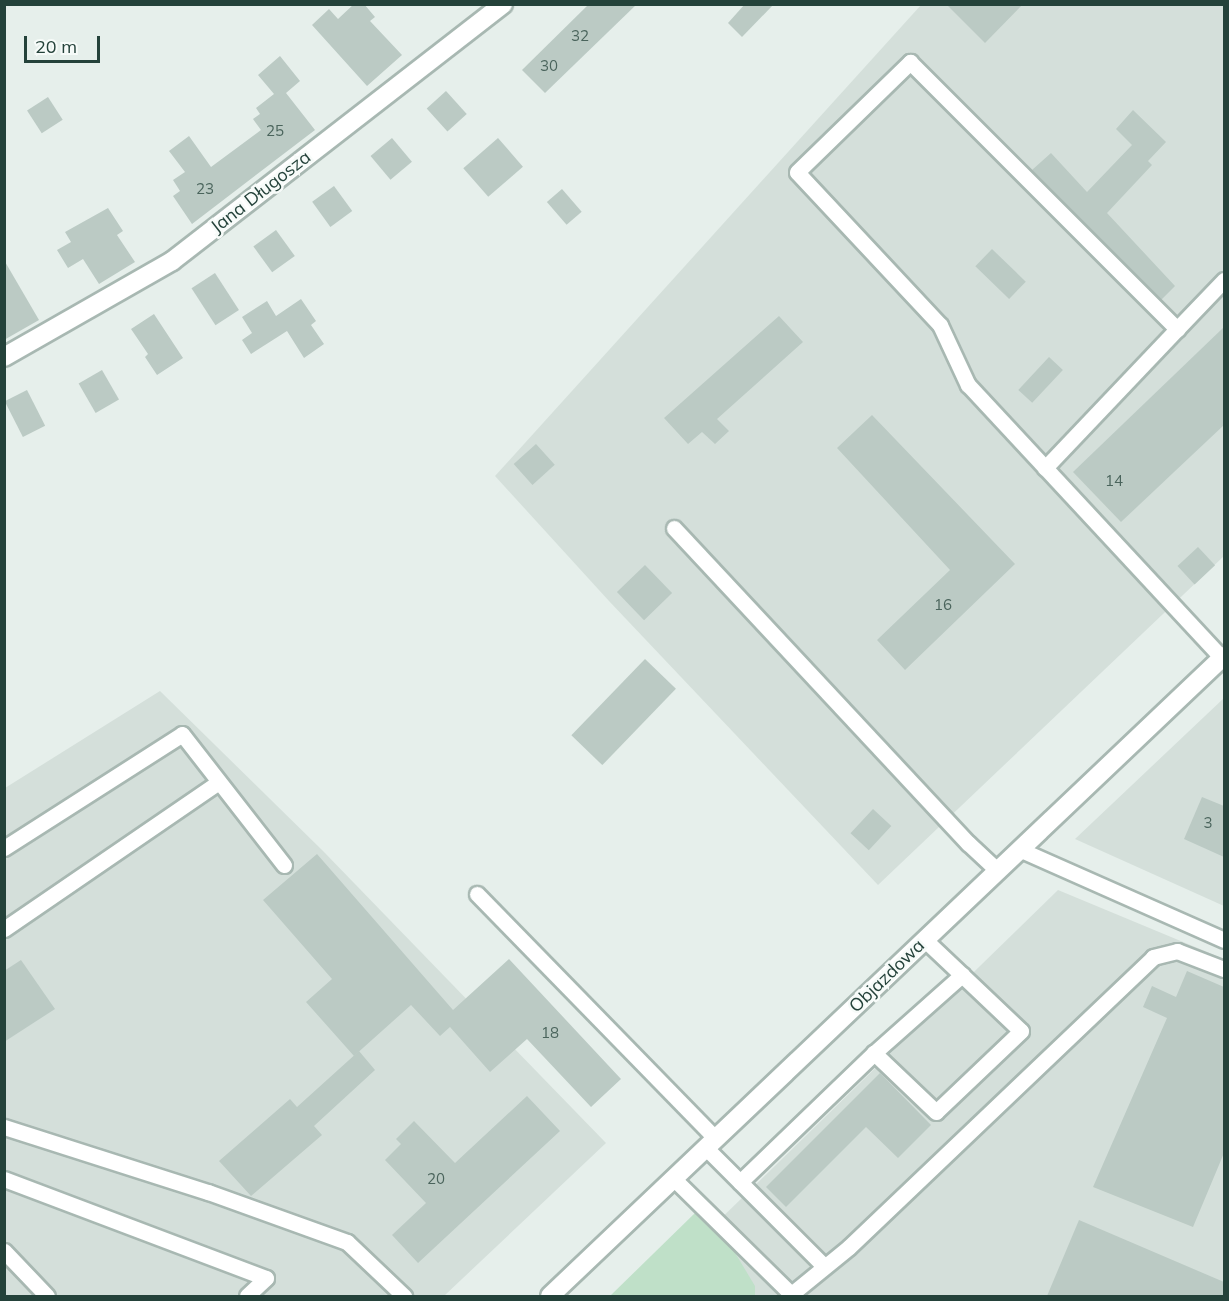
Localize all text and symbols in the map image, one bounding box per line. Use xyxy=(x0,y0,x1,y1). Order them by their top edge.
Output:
scale bar xyxy=(27,24,104,62)
house number: 32 xyxy=(571,27,589,45)
text: 20 m xyxy=(35,35,77,58)
house number: 30 xyxy=(540,57,558,75)
house number: 25 xyxy=(266,122,284,140)
street label: Jana Długosza xyxy=(207,146,315,238)
house number: 23 xyxy=(196,180,214,198)
house number: 14 xyxy=(1105,472,1123,490)
house number: 16 xyxy=(934,596,952,614)
house number: 3 xyxy=(1204,814,1212,832)
street label: Objazdowa xyxy=(845,935,929,1017)
house number: 18 xyxy=(541,1024,559,1042)
house number: 20 xyxy=(427,1170,445,1188)

